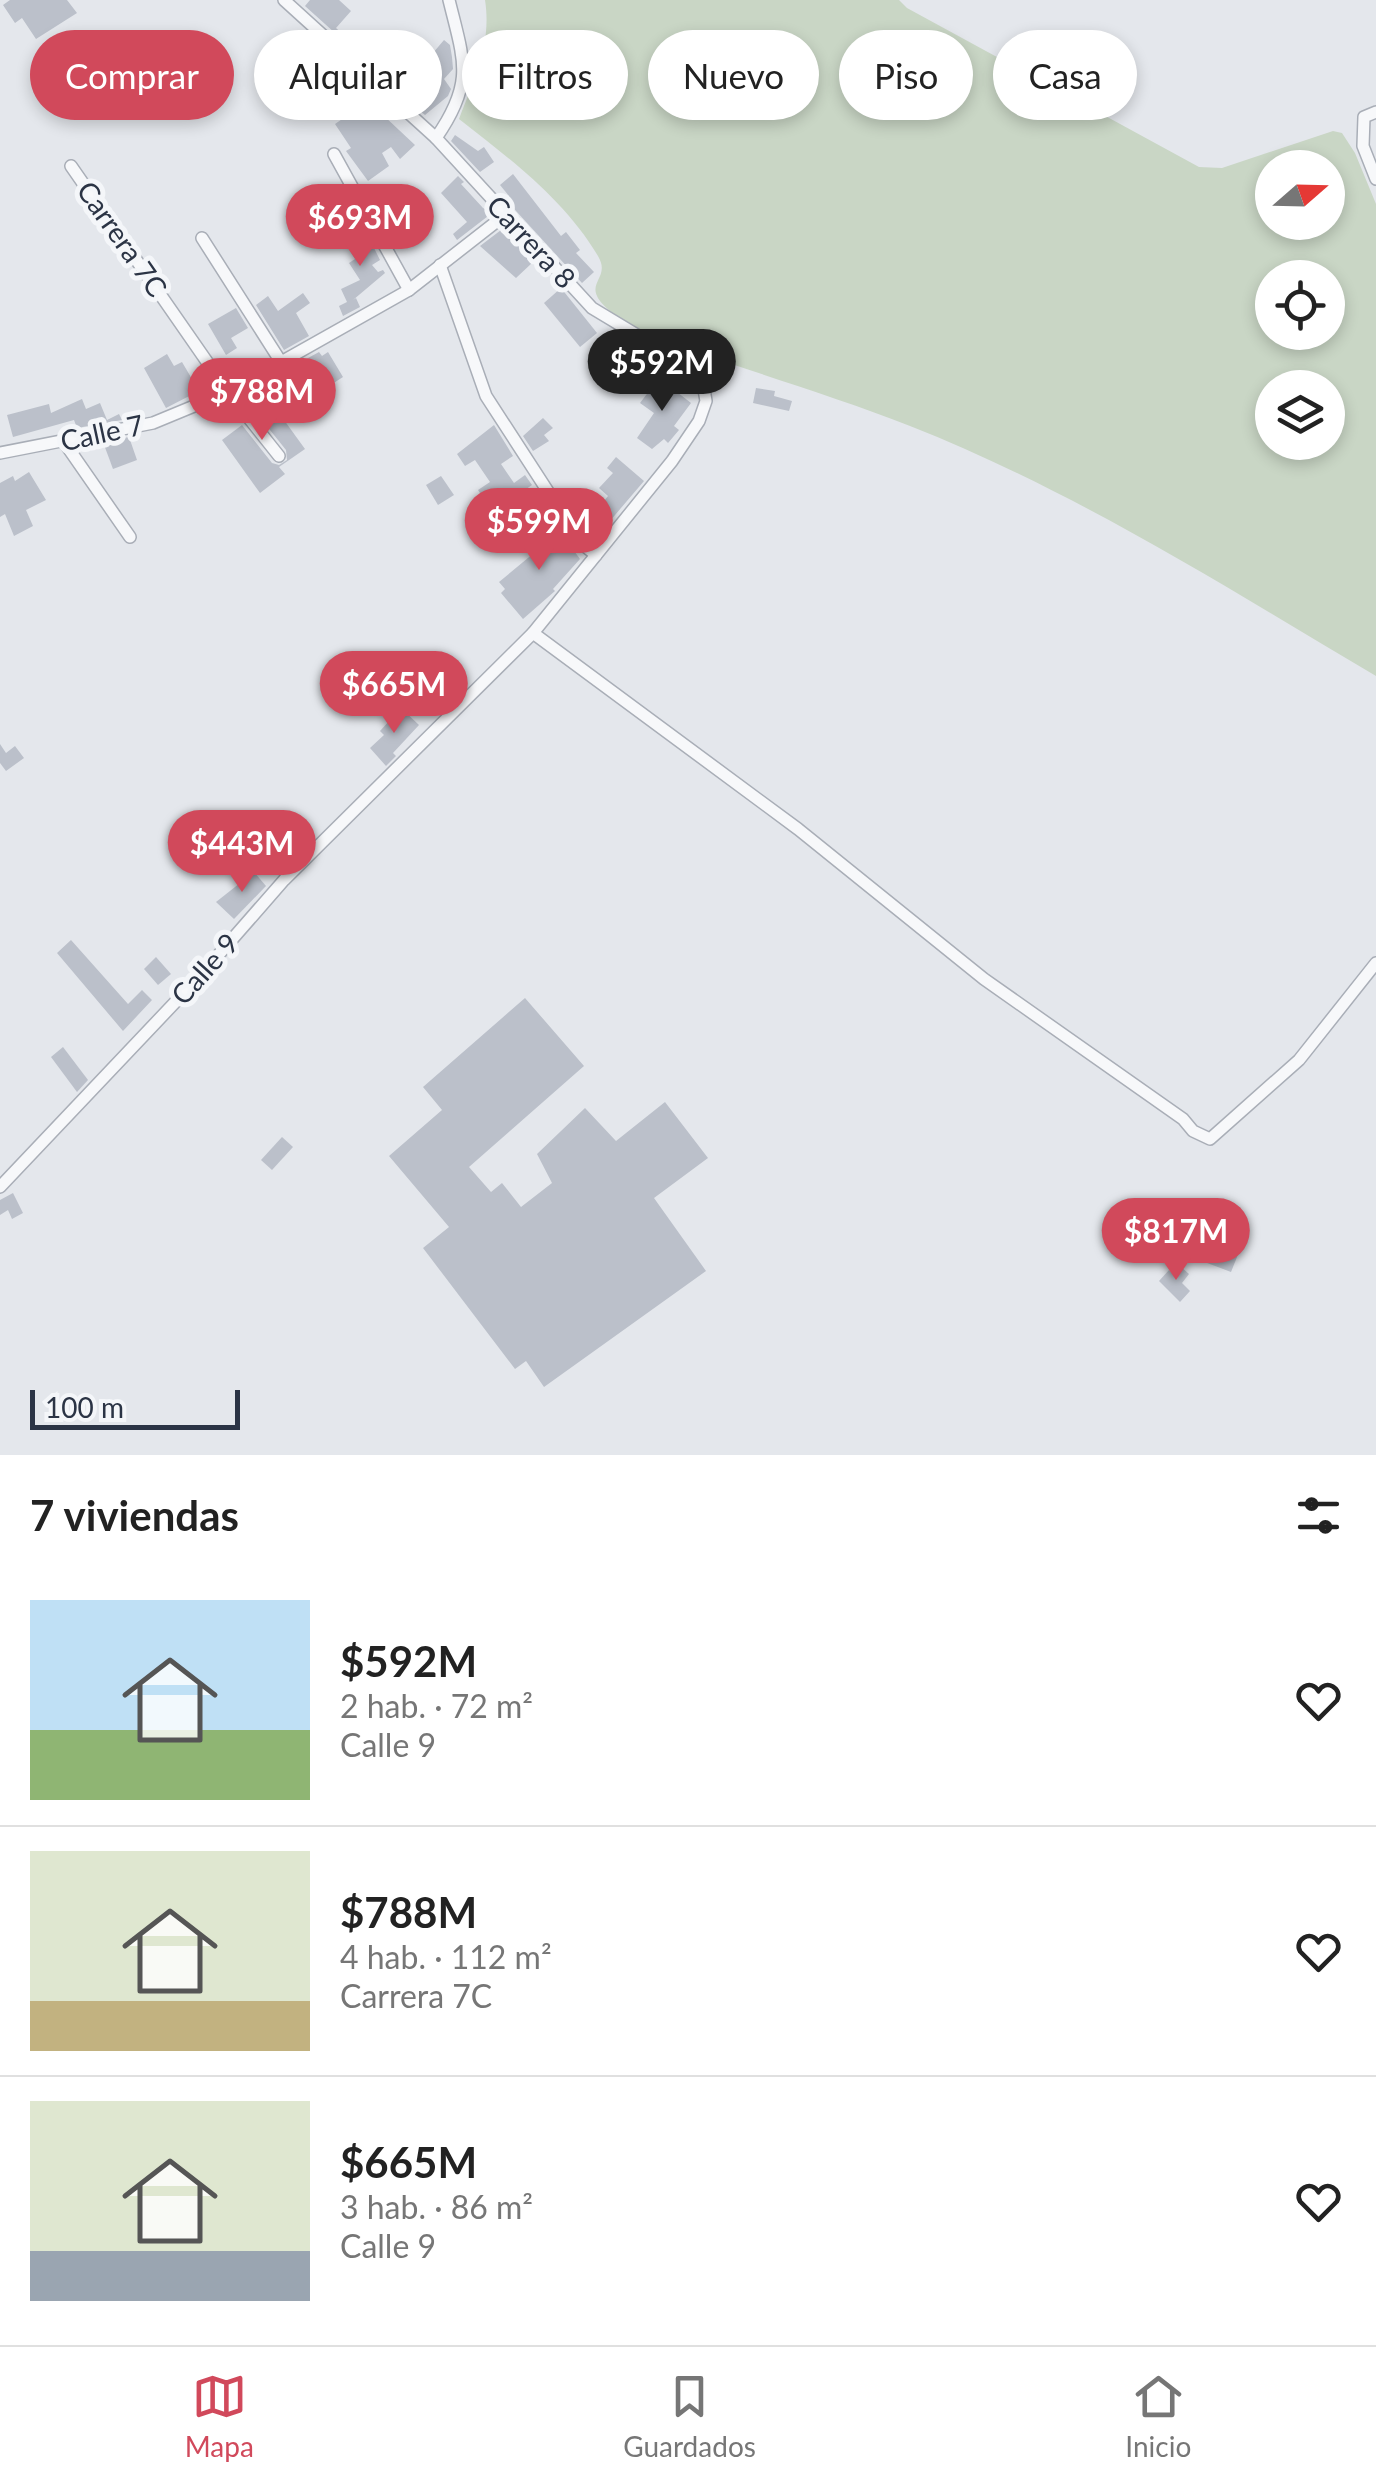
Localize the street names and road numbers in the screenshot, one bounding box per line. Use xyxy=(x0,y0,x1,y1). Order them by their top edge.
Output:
street label: Carrera 7C xyxy=(71,174,175,303)
street label: Carrera 8 xyxy=(480,188,583,295)
street label: Calle 7 xyxy=(57,407,146,457)
street label: Calle 9 xyxy=(164,926,245,1011)

